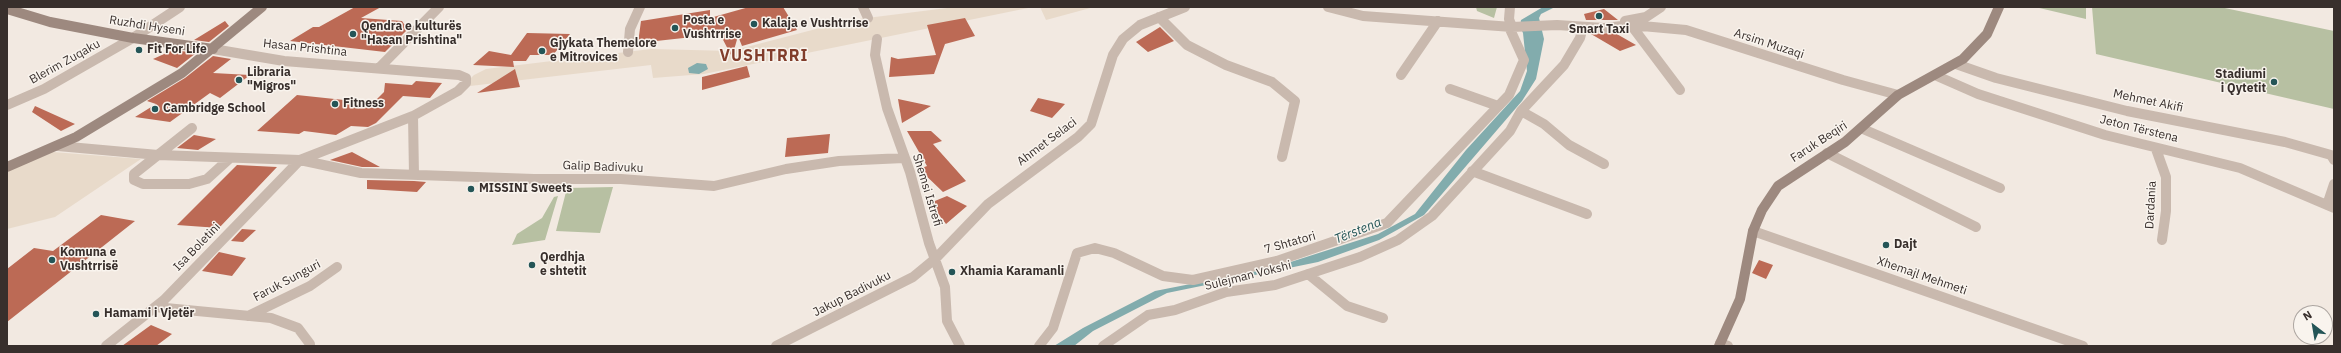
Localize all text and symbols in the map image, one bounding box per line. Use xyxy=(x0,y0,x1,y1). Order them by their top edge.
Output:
marker: Smart Taxi xyxy=(1594,11,1604,21)
street label: Ruzhdi Hyseni xyxy=(108,13,186,39)
place label: Posta e Vushtrrise xyxy=(683,14,741,42)
place label: Kalaja e Vushtrrise xyxy=(762,17,869,31)
marker: Kalaja e Vushtrrise xyxy=(749,19,759,29)
place label: Qendra e kulturës "Hasan Prishtina" xyxy=(361,20,462,48)
marker: Posta e Vushtrrise xyxy=(670,23,680,33)
place label: Smart Taxi xyxy=(1569,23,1629,37)
street label: Arsim Muzaqi xyxy=(1732,26,1806,62)
marker: Qendra e kulturës "Hasan Prishtina" xyxy=(348,29,358,39)
street label: Hasan Prishtina xyxy=(262,36,348,60)
street label: Blerim Zuqaku xyxy=(27,37,103,87)
place label: Gjykata Themelore e Mitrovices xyxy=(550,37,657,65)
place label: Fit For Life xyxy=(147,43,207,57)
marker: Fit For Life xyxy=(134,45,144,55)
marker: Gjykata Themelore e Mitrovices xyxy=(537,46,547,56)
district label: VUSHTRRI xyxy=(720,46,808,66)
place label: Libraria "Migros" xyxy=(247,66,296,94)
place label: Stadiumi i Qytetit xyxy=(2215,68,2266,96)
marker: Libraria "Migros" xyxy=(234,75,244,85)
marker: Stadiumi i Qytetit xyxy=(2269,77,2279,87)
street label: Mehmet Akifi xyxy=(2112,87,2184,115)
place label: Fitness xyxy=(343,97,384,111)
marker: Fitness xyxy=(330,99,340,109)
place label: Cambridge School xyxy=(163,102,265,116)
marker: Cambridge School xyxy=(150,104,160,114)
street label: Jeton Tërstena xyxy=(2098,112,2180,146)
street label: Ahmet Selaci xyxy=(1014,115,1080,169)
street label: Faruk Beqiri xyxy=(1788,118,1850,166)
street label: Shemsi Istrefi xyxy=(909,152,945,228)
street label: Galip Badivuku xyxy=(562,158,644,176)
street label: Dardania xyxy=(2143,180,2159,230)
place label: MISSINI Sweets xyxy=(479,182,572,196)
marker: MISSINI Sweets xyxy=(466,184,476,194)
water label: Tërstena xyxy=(1332,215,1384,247)
street label: Isa Boletini xyxy=(171,220,223,274)
street label: 7 Shtatori xyxy=(1263,229,1317,257)
place label: Dajt xyxy=(1894,238,1917,252)
marker: Dajt xyxy=(1881,240,1891,250)
place label: Komuna e Vushtrrisë xyxy=(60,246,118,274)
place label: Qerdhja e shtetit xyxy=(540,251,587,279)
street label: Xhemajl Mehmeti xyxy=(1875,254,1969,298)
marker: Komuna e Vushtrrisë xyxy=(47,255,57,265)
street label: Faruk Sunguri xyxy=(251,257,323,305)
street label: Sulejman Vokshi xyxy=(1203,258,1293,294)
marker: Qerdhja e shtetit xyxy=(527,260,537,270)
place label: Xhamia Karamanli xyxy=(960,265,1064,279)
marker: Xhamia Karamanli xyxy=(947,267,957,277)
street label: Jakup Badivuku xyxy=(811,268,893,320)
north arrow xyxy=(2293,305,2333,345)
place label: Hamami i Vjetër xyxy=(104,307,194,321)
text: N xyxy=(2300,308,2314,324)
marker: Hamami i Vjetër xyxy=(91,309,101,319)

